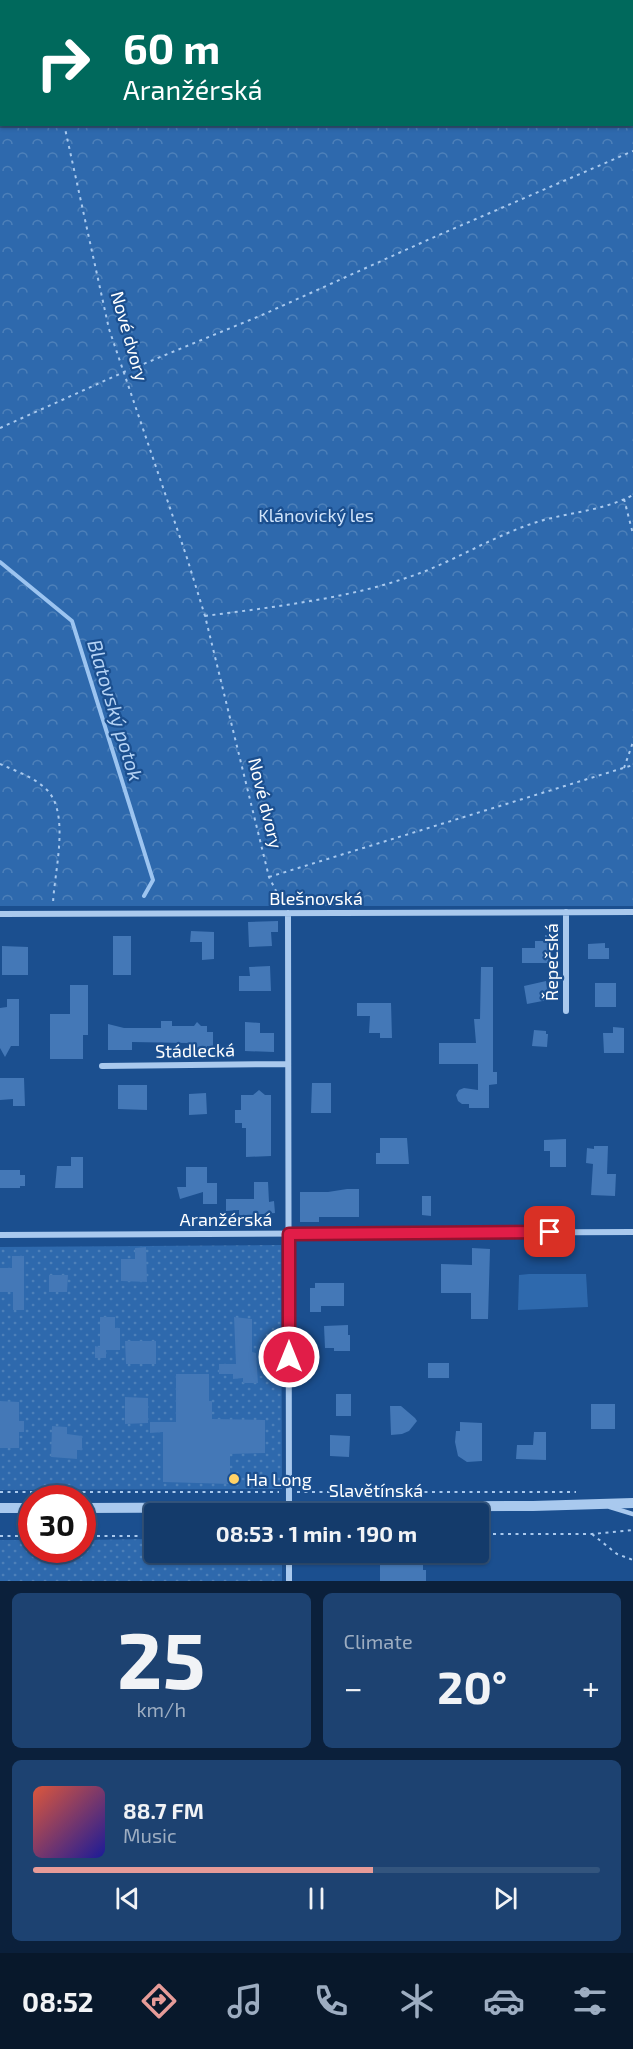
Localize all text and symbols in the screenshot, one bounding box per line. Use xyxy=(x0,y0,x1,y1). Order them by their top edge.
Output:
text: 60 m xyxy=(123,22,220,72)
icon: right xyxy=(24,24,102,102)
text: Aranžérská xyxy=(123,73,262,105)
street label: Nové dvory xyxy=(107,288,153,384)
park label: Klánovický les xyxy=(258,504,374,526)
water label: Blatovský potok xyxy=(82,636,149,784)
street label: Nové dvory xyxy=(244,755,288,851)
street label: Blešnovská xyxy=(269,887,363,909)
street label: Řepečská xyxy=(540,923,562,1001)
street label: Stádlecká xyxy=(155,1038,235,1062)
pin xyxy=(524,1206,575,1257)
street label: Aranžérská xyxy=(180,1208,273,1230)
icon: arrive xyxy=(533,1215,566,1248)
position arrow xyxy=(257,1325,321,1389)
place label: Ha Long xyxy=(246,1468,312,1490)
marker: Ha Long xyxy=(227,1472,241,1486)
street label: Slavětínská xyxy=(329,1479,423,1501)
speed limit sign: 30 xyxy=(18,1485,96,1563)
text: 08:53 · 1 min · 190 m xyxy=(216,1520,417,1546)
text: 25 xyxy=(117,1611,205,1705)
text: Climate xyxy=(344,1629,413,1653)
text: 20° xyxy=(437,1659,507,1713)
text: − xyxy=(344,1667,363,1707)
text: + xyxy=(582,1667,600,1707)
text: km/h xyxy=(136,1697,186,1721)
text: 88.7 FM xyxy=(123,1797,204,1823)
text: Music xyxy=(123,1823,177,1847)
icon: previous xyxy=(111,1882,144,1915)
icon: pause xyxy=(300,1882,333,1915)
icon: next xyxy=(489,1882,522,1915)
icon: directions xyxy=(138,1980,180,2022)
icon: music xyxy=(224,1980,266,2022)
icon: phone xyxy=(310,1980,352,2022)
icon: climate xyxy=(396,1980,438,2022)
icon: car xyxy=(483,1980,525,2022)
icon: filters xyxy=(569,1980,611,2022)
text: 08:52 xyxy=(22,1985,94,2017)

